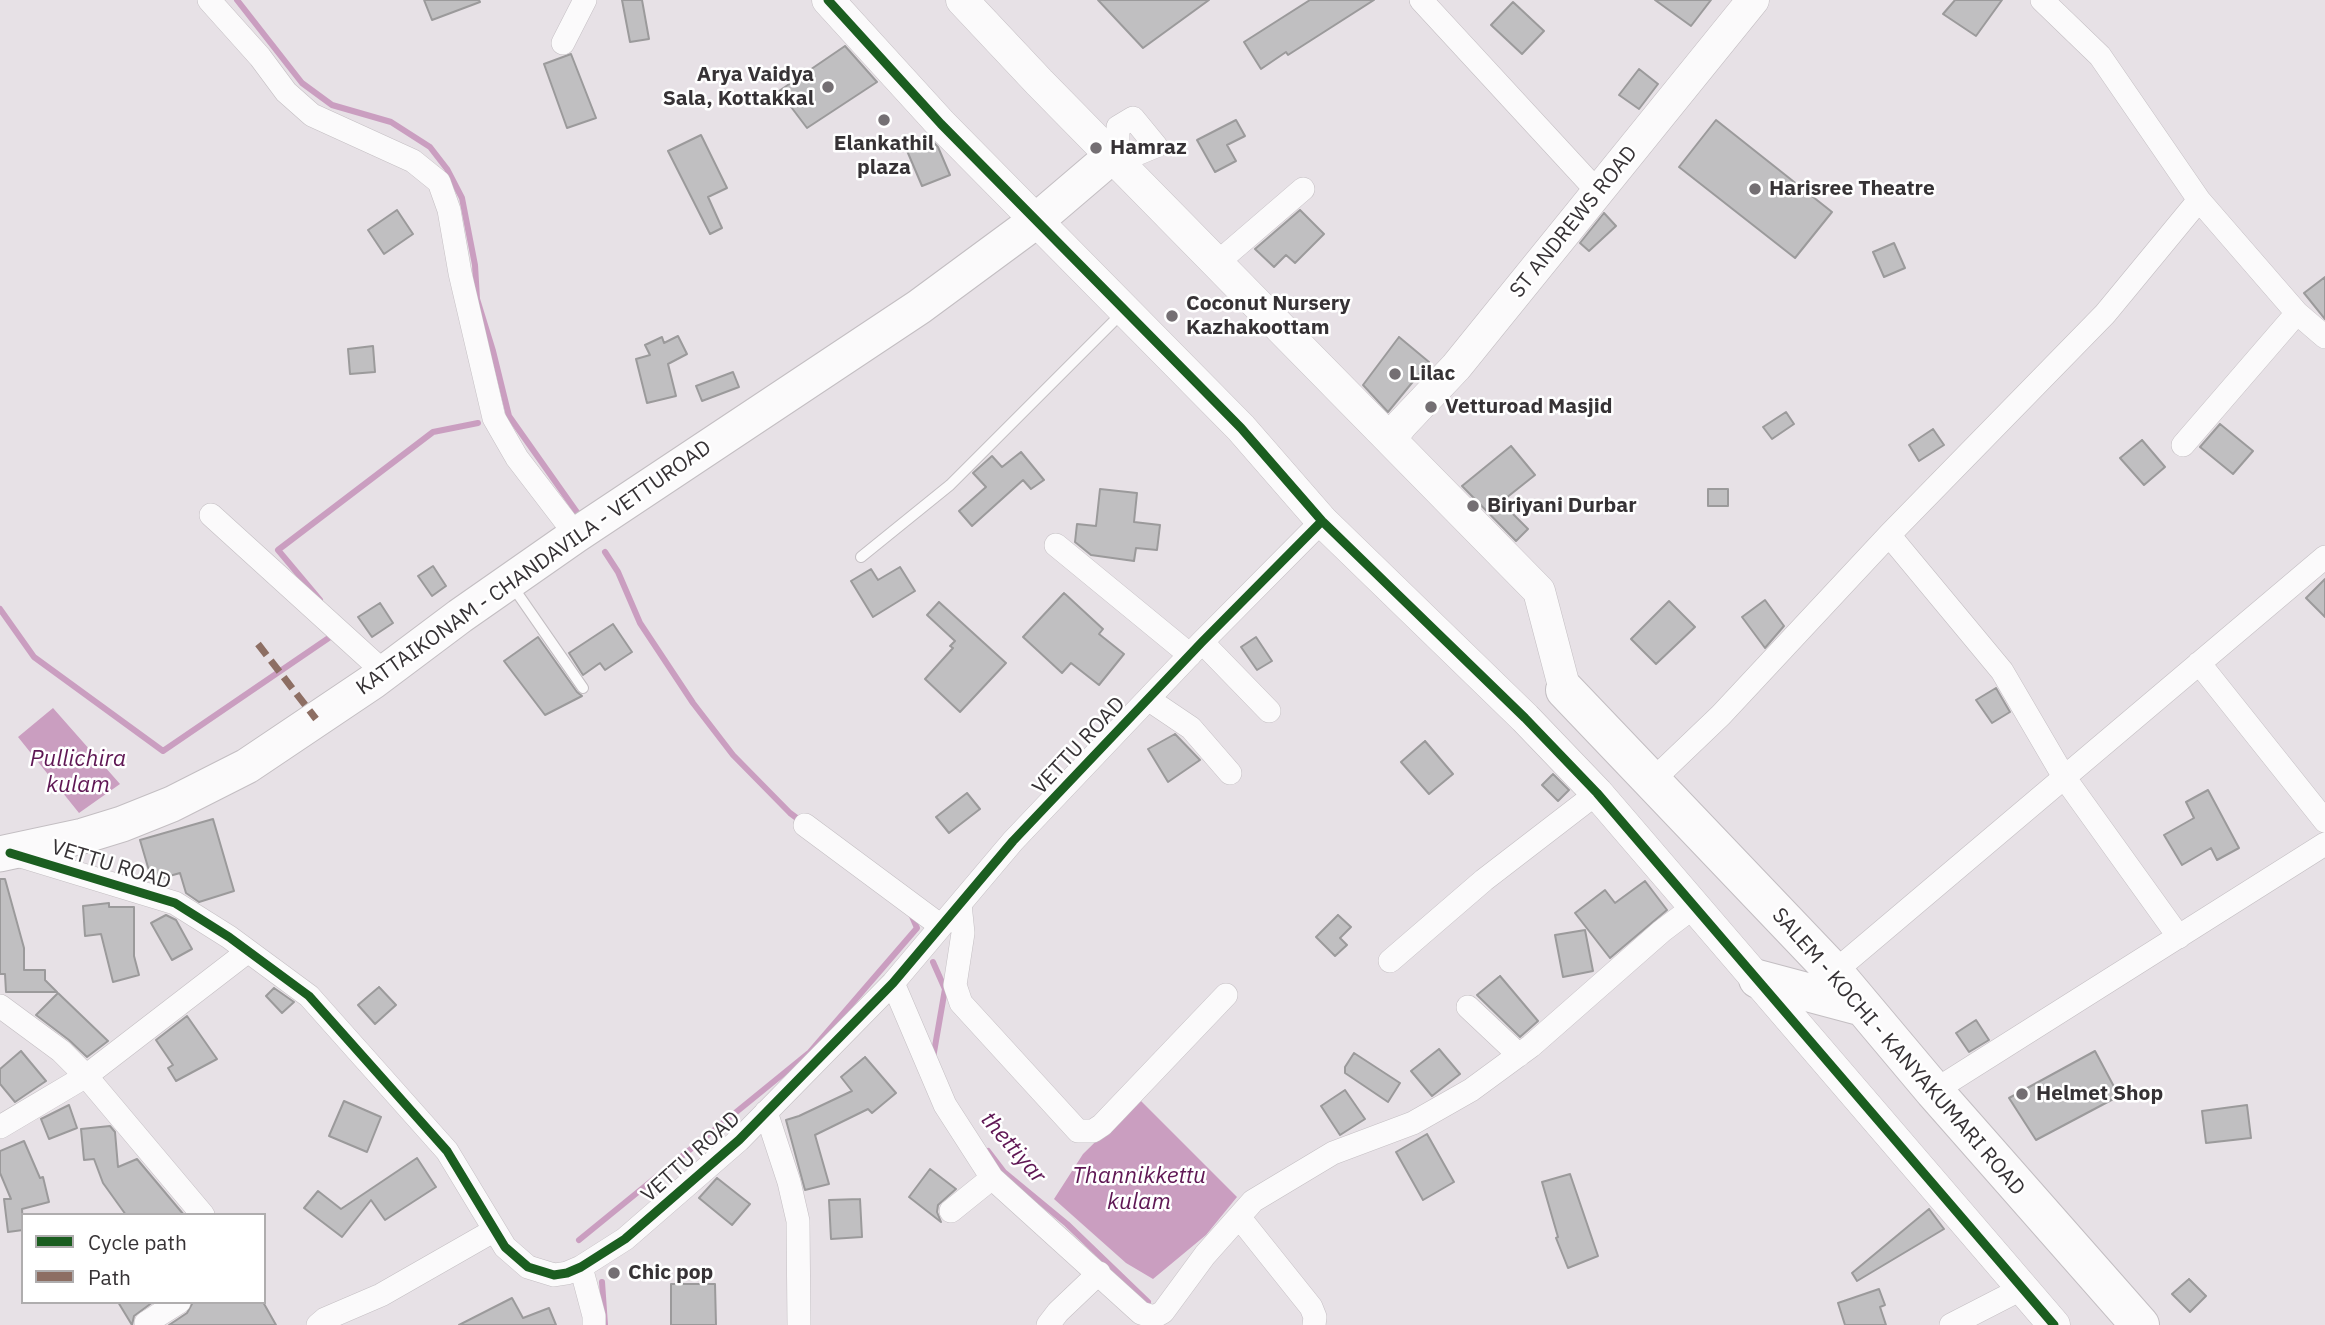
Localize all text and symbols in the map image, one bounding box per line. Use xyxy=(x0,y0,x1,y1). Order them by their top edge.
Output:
place label: Arya Vaidya Sala, Kottakkal xyxy=(663,62,814,112)
marker: Arya Vaidya Sala, Kottakkal xyxy=(820,79,836,95)
marker: Elankathil plaza xyxy=(876,112,892,128)
place label: Elankathil plaza xyxy=(834,131,934,181)
place label: Hamraz xyxy=(1110,135,1187,161)
marker: Hamraz xyxy=(1088,140,1104,156)
street label: ST ANDREWS ROAD xyxy=(1505,141,1643,303)
place label: Harisree Theatre xyxy=(1769,176,1935,202)
marker: Harisree Theatre xyxy=(1747,181,1763,197)
place label: Coconut Nursery Kazhakoottam xyxy=(1186,291,1351,341)
marker: Coconut Nursery Kazhakoottam xyxy=(1164,308,1180,324)
place label: Lilac xyxy=(1409,361,1455,387)
marker: Lilac xyxy=(1387,366,1403,382)
place label: Vetturoad Masjid xyxy=(1445,394,1613,420)
marker: Vetturoad Masjid xyxy=(1423,399,1439,415)
street label: KATTAIKONAM - CHANDAVILA - VETTUROAD xyxy=(352,435,716,701)
place label: Biriyani Durbar xyxy=(1487,493,1637,519)
marker: Biriyani Durbar xyxy=(1465,498,1481,514)
street label: VETTU ROAD xyxy=(1027,692,1131,800)
water label: Pullichira kulam xyxy=(30,745,126,799)
street label: VETTU ROAD xyxy=(48,835,174,895)
street label: SALEM - KOCHI - KANYAKUMARI ROAD xyxy=(1766,903,2030,1201)
place label: Helmet Shop xyxy=(2036,1081,2163,1107)
marker: Helmet Shop xyxy=(2014,1086,2030,1102)
street label: VETTU ROAD xyxy=(636,1106,746,1208)
water label: thettiyar xyxy=(975,1107,1051,1189)
water label: Thannikkettu kulam xyxy=(1072,1162,1206,1216)
legend xyxy=(21,1213,266,1304)
text: Cycle path xyxy=(88,1228,187,1256)
place label: Chic pop xyxy=(628,1260,713,1286)
text: Path xyxy=(88,1263,131,1291)
marker: Chic pop xyxy=(606,1265,622,1281)

